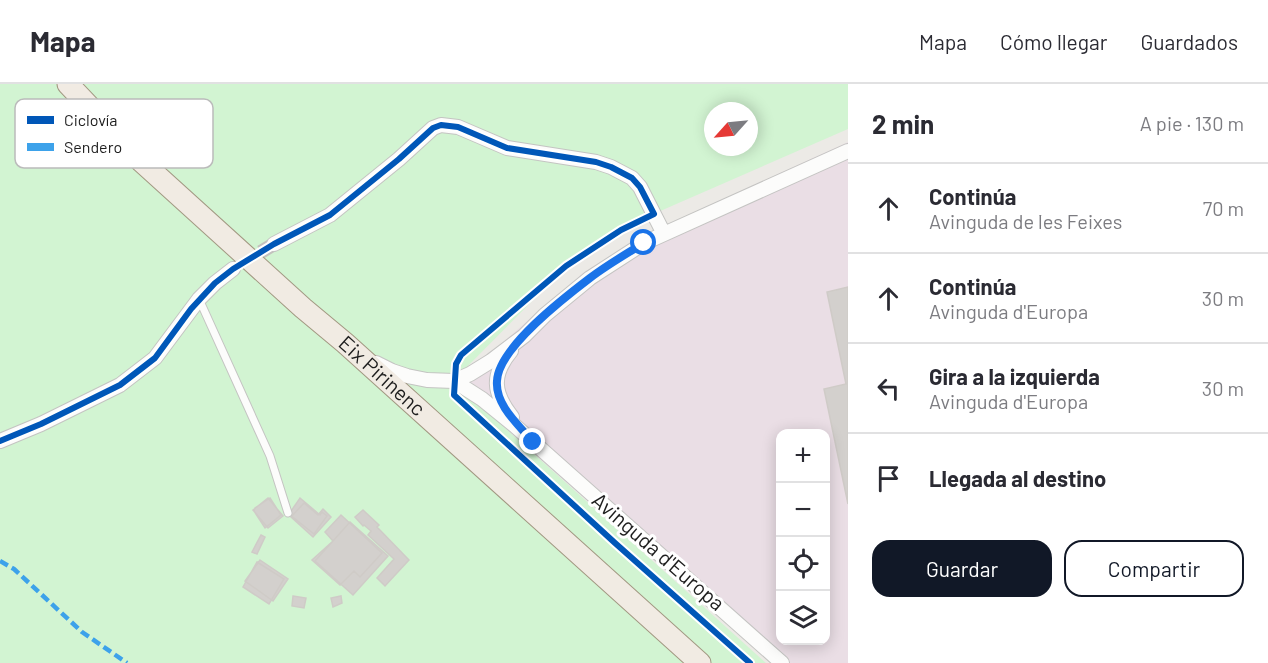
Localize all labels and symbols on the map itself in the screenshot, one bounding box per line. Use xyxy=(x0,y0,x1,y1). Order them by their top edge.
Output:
legend xyxy=(15,99,213,168)
north arrow xyxy=(704,102,758,156)
text: Ciclovía xyxy=(64,110,117,129)
text: Sendero xyxy=(64,137,122,156)
route start xyxy=(630,229,656,255)
street label: Eix Pirinenc xyxy=(334,330,431,420)
route end xyxy=(519,428,545,454)
street label: Avinguda d'Europa xyxy=(588,487,730,615)

